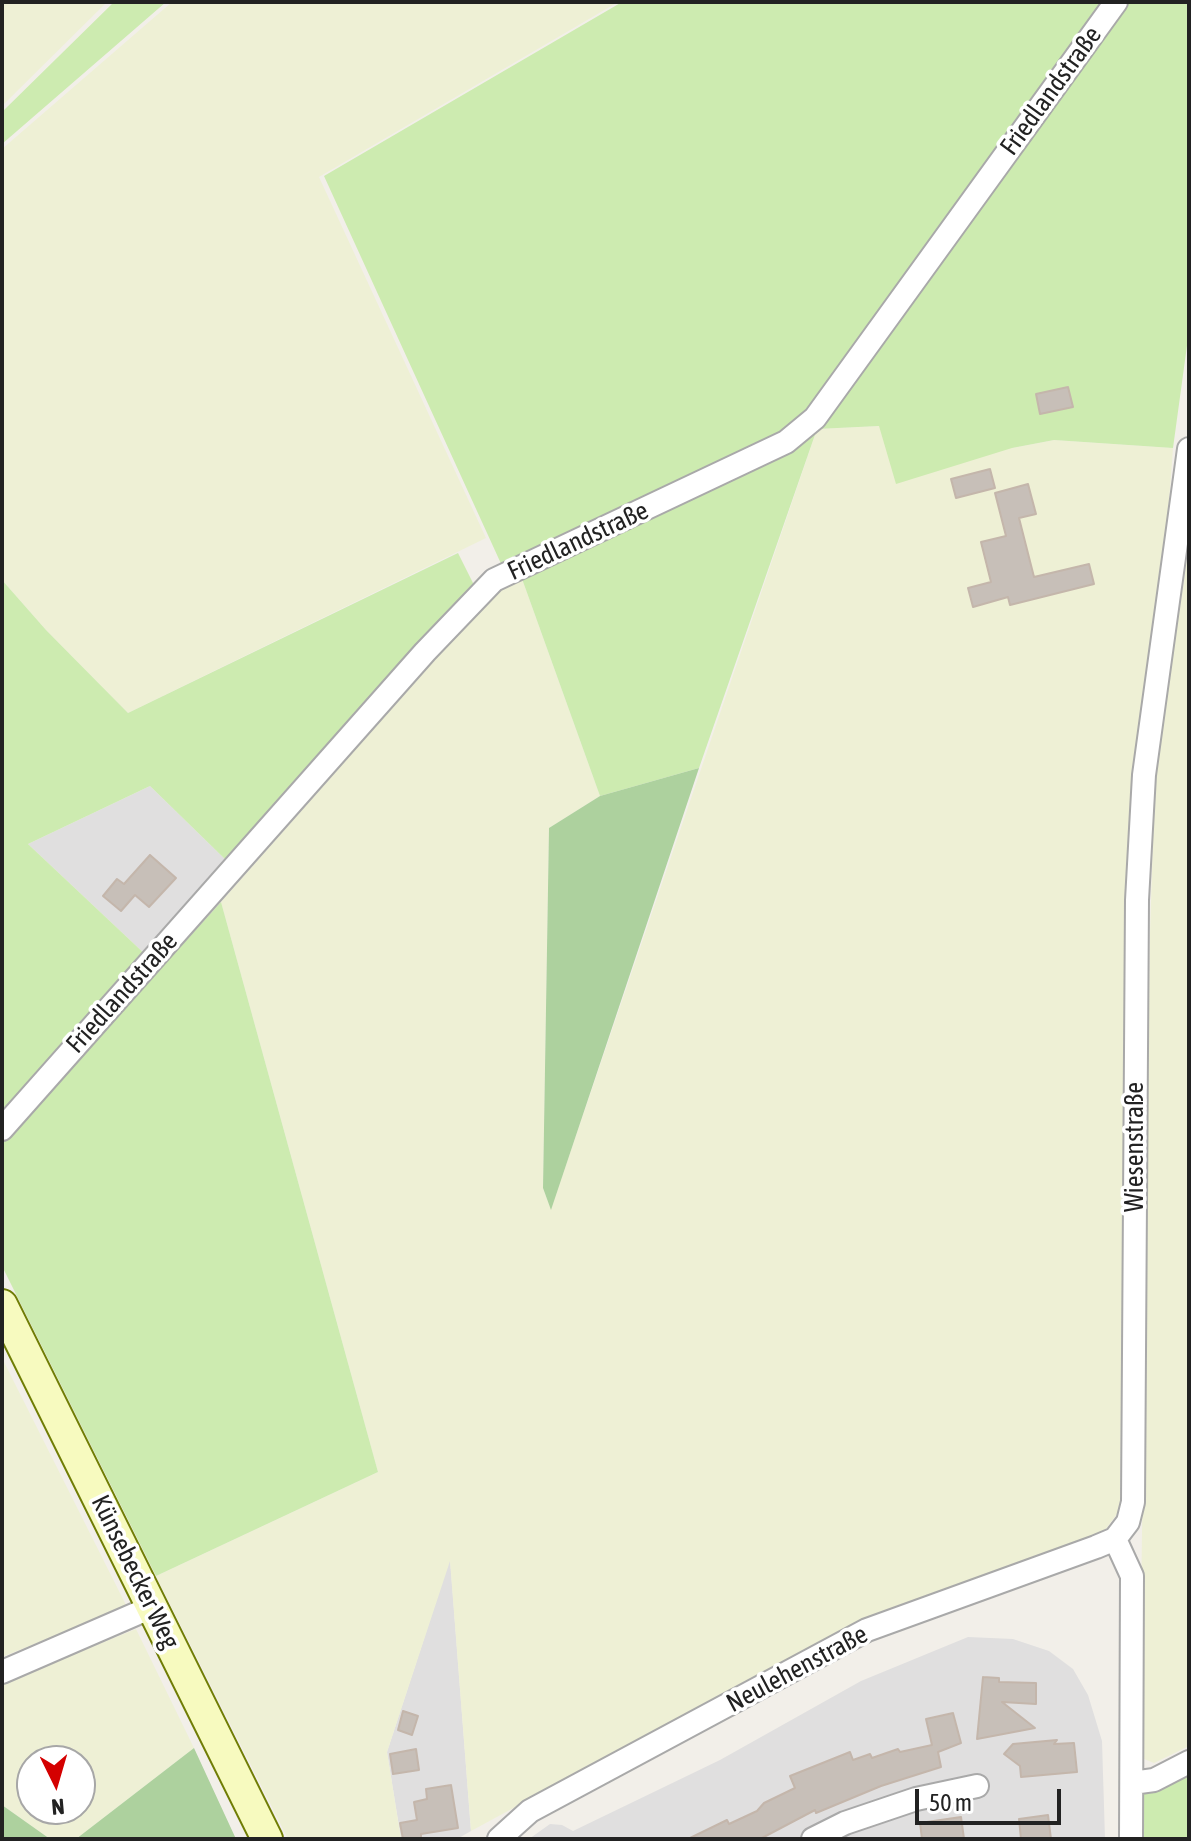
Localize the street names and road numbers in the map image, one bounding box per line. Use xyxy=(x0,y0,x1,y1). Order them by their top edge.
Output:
street label: Friedlandstraße xyxy=(994,21,1108,161)
street label: Friedlandstraße xyxy=(503,495,653,587)
street label: Friedlandstraße xyxy=(60,926,184,1060)
street label: Wiesenstraße xyxy=(1119,1082,1151,1212)
street label: Künsebecker Weg xyxy=(84,1490,186,1654)
street label: Neulehenstraße xyxy=(721,1619,873,1719)

